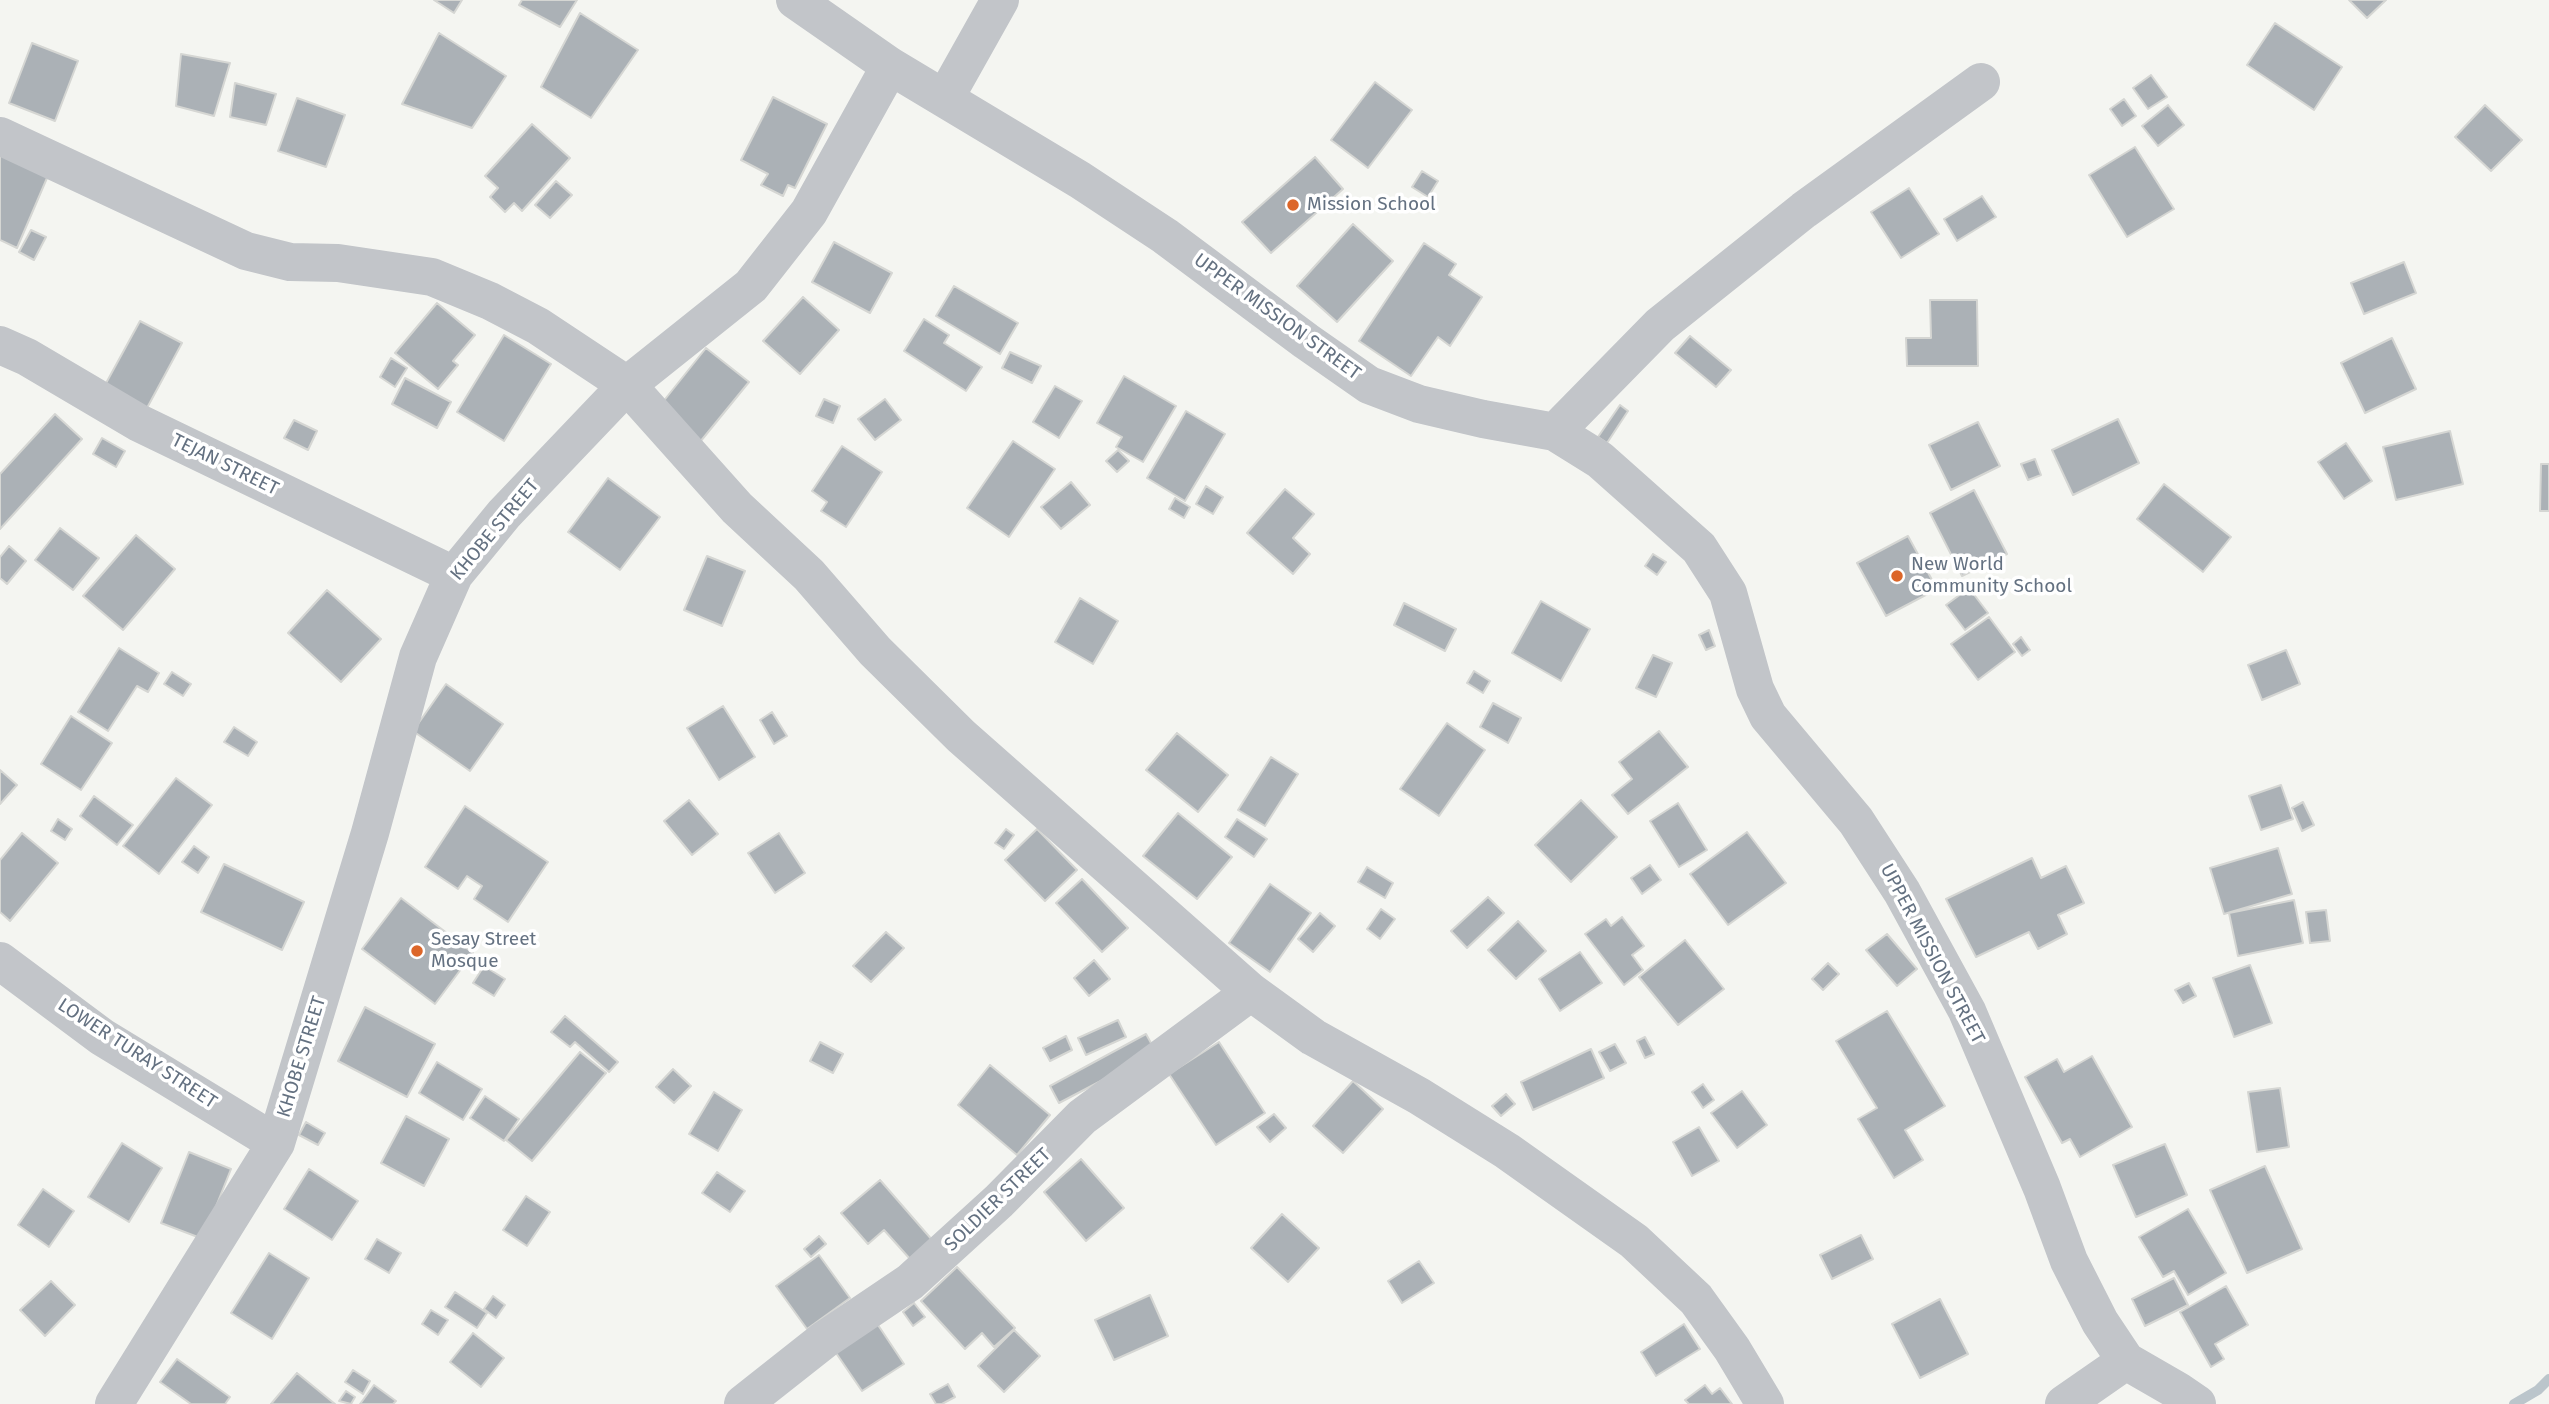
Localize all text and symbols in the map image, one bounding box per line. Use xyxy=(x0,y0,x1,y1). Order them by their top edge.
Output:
place label: Mission School xyxy=(1307,194,1436,216)
marker: Mission School xyxy=(1285,197,1301,213)
street label: UPPER MISSION STREET xyxy=(1189,249,1365,385)
street label: TEJAN STREET xyxy=(168,429,282,501)
street label: KHOBE STREET xyxy=(446,475,544,585)
place label: New World Community School xyxy=(1911,554,2072,598)
marker: New World Community School xyxy=(1889,568,1905,584)
street label: UPPER MISSION STREET xyxy=(1875,860,1989,1048)
place label: Sesay Street Mosque xyxy=(431,929,536,973)
marker: Sesay Street Mosque xyxy=(409,943,425,959)
street label: LOWER TURAY STREET xyxy=(53,994,221,1114)
street label: KHOBE STREET xyxy=(273,994,331,1120)
street label: SOLDIER STREET xyxy=(940,1144,1056,1256)

